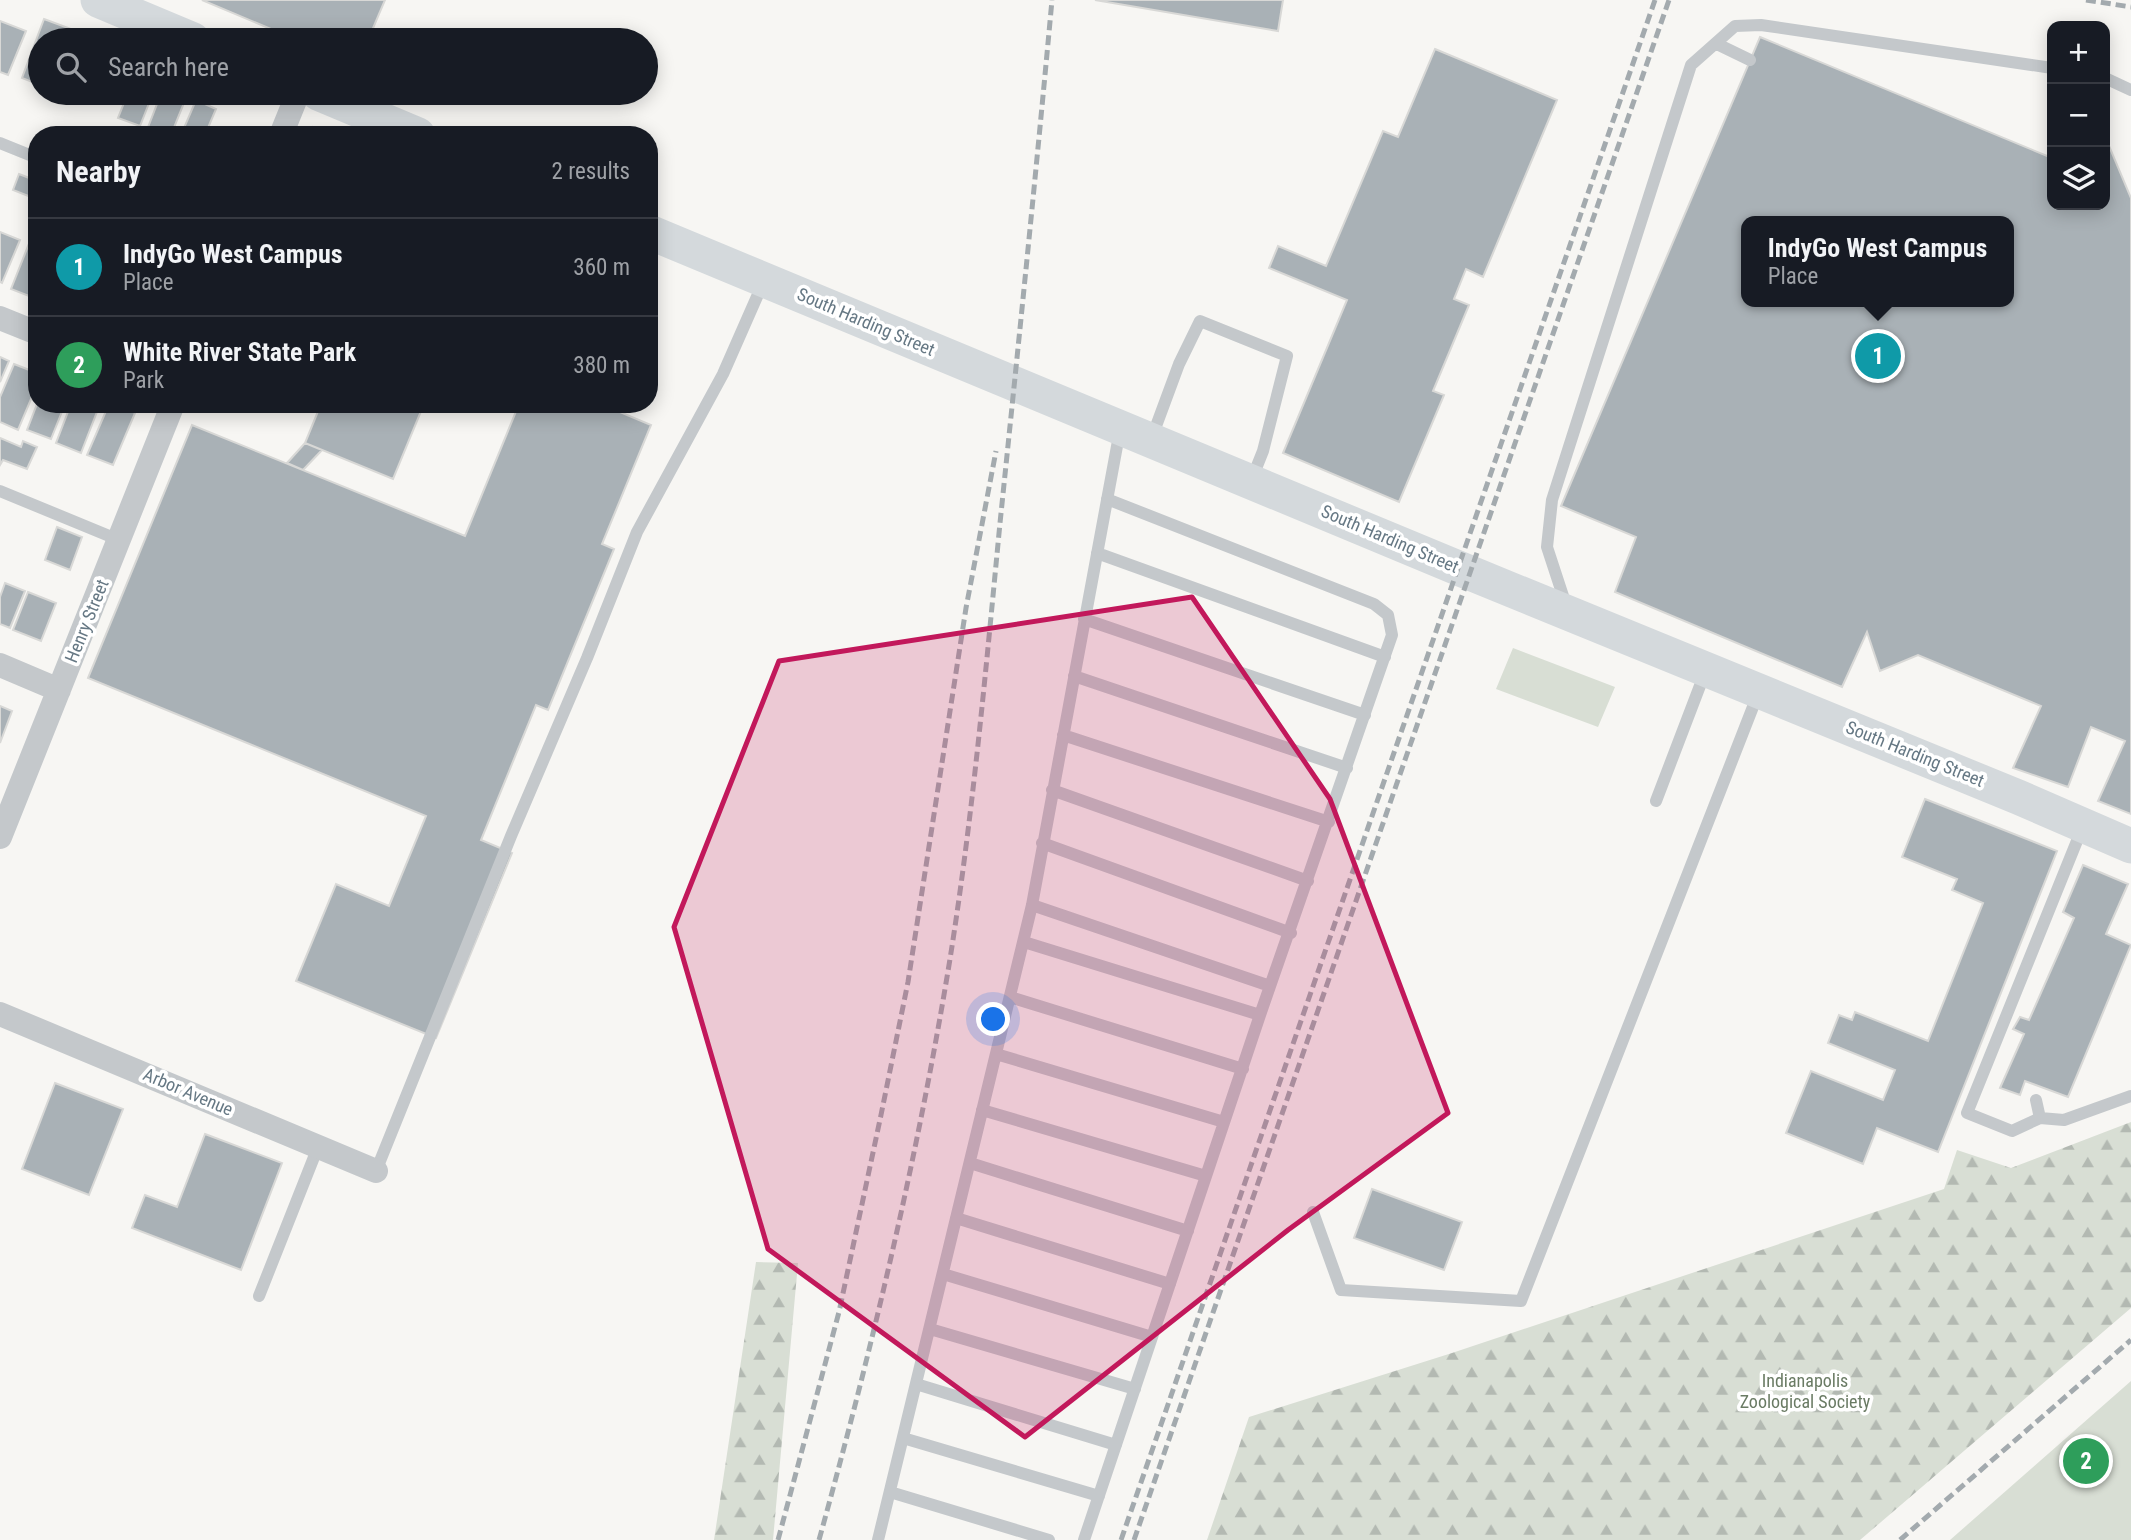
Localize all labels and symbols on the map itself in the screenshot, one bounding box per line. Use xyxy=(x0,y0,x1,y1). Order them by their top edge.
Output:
street label: South Harding Street xyxy=(794,283,938,360)
pin: 1 xyxy=(1855,330,1901,382)
street label: South Harding Street xyxy=(1318,500,1462,577)
street label: Henry Street xyxy=(60,576,113,665)
street label: South Harding Street xyxy=(1843,716,1987,791)
your location xyxy=(976,1002,1010,1036)
street label: Arbor Avenue xyxy=(140,1063,236,1120)
park label: Indianapolis Zoological Society xyxy=(1740,1370,1871,1412)
pin: 2 xyxy=(2063,1435,2109,1487)

